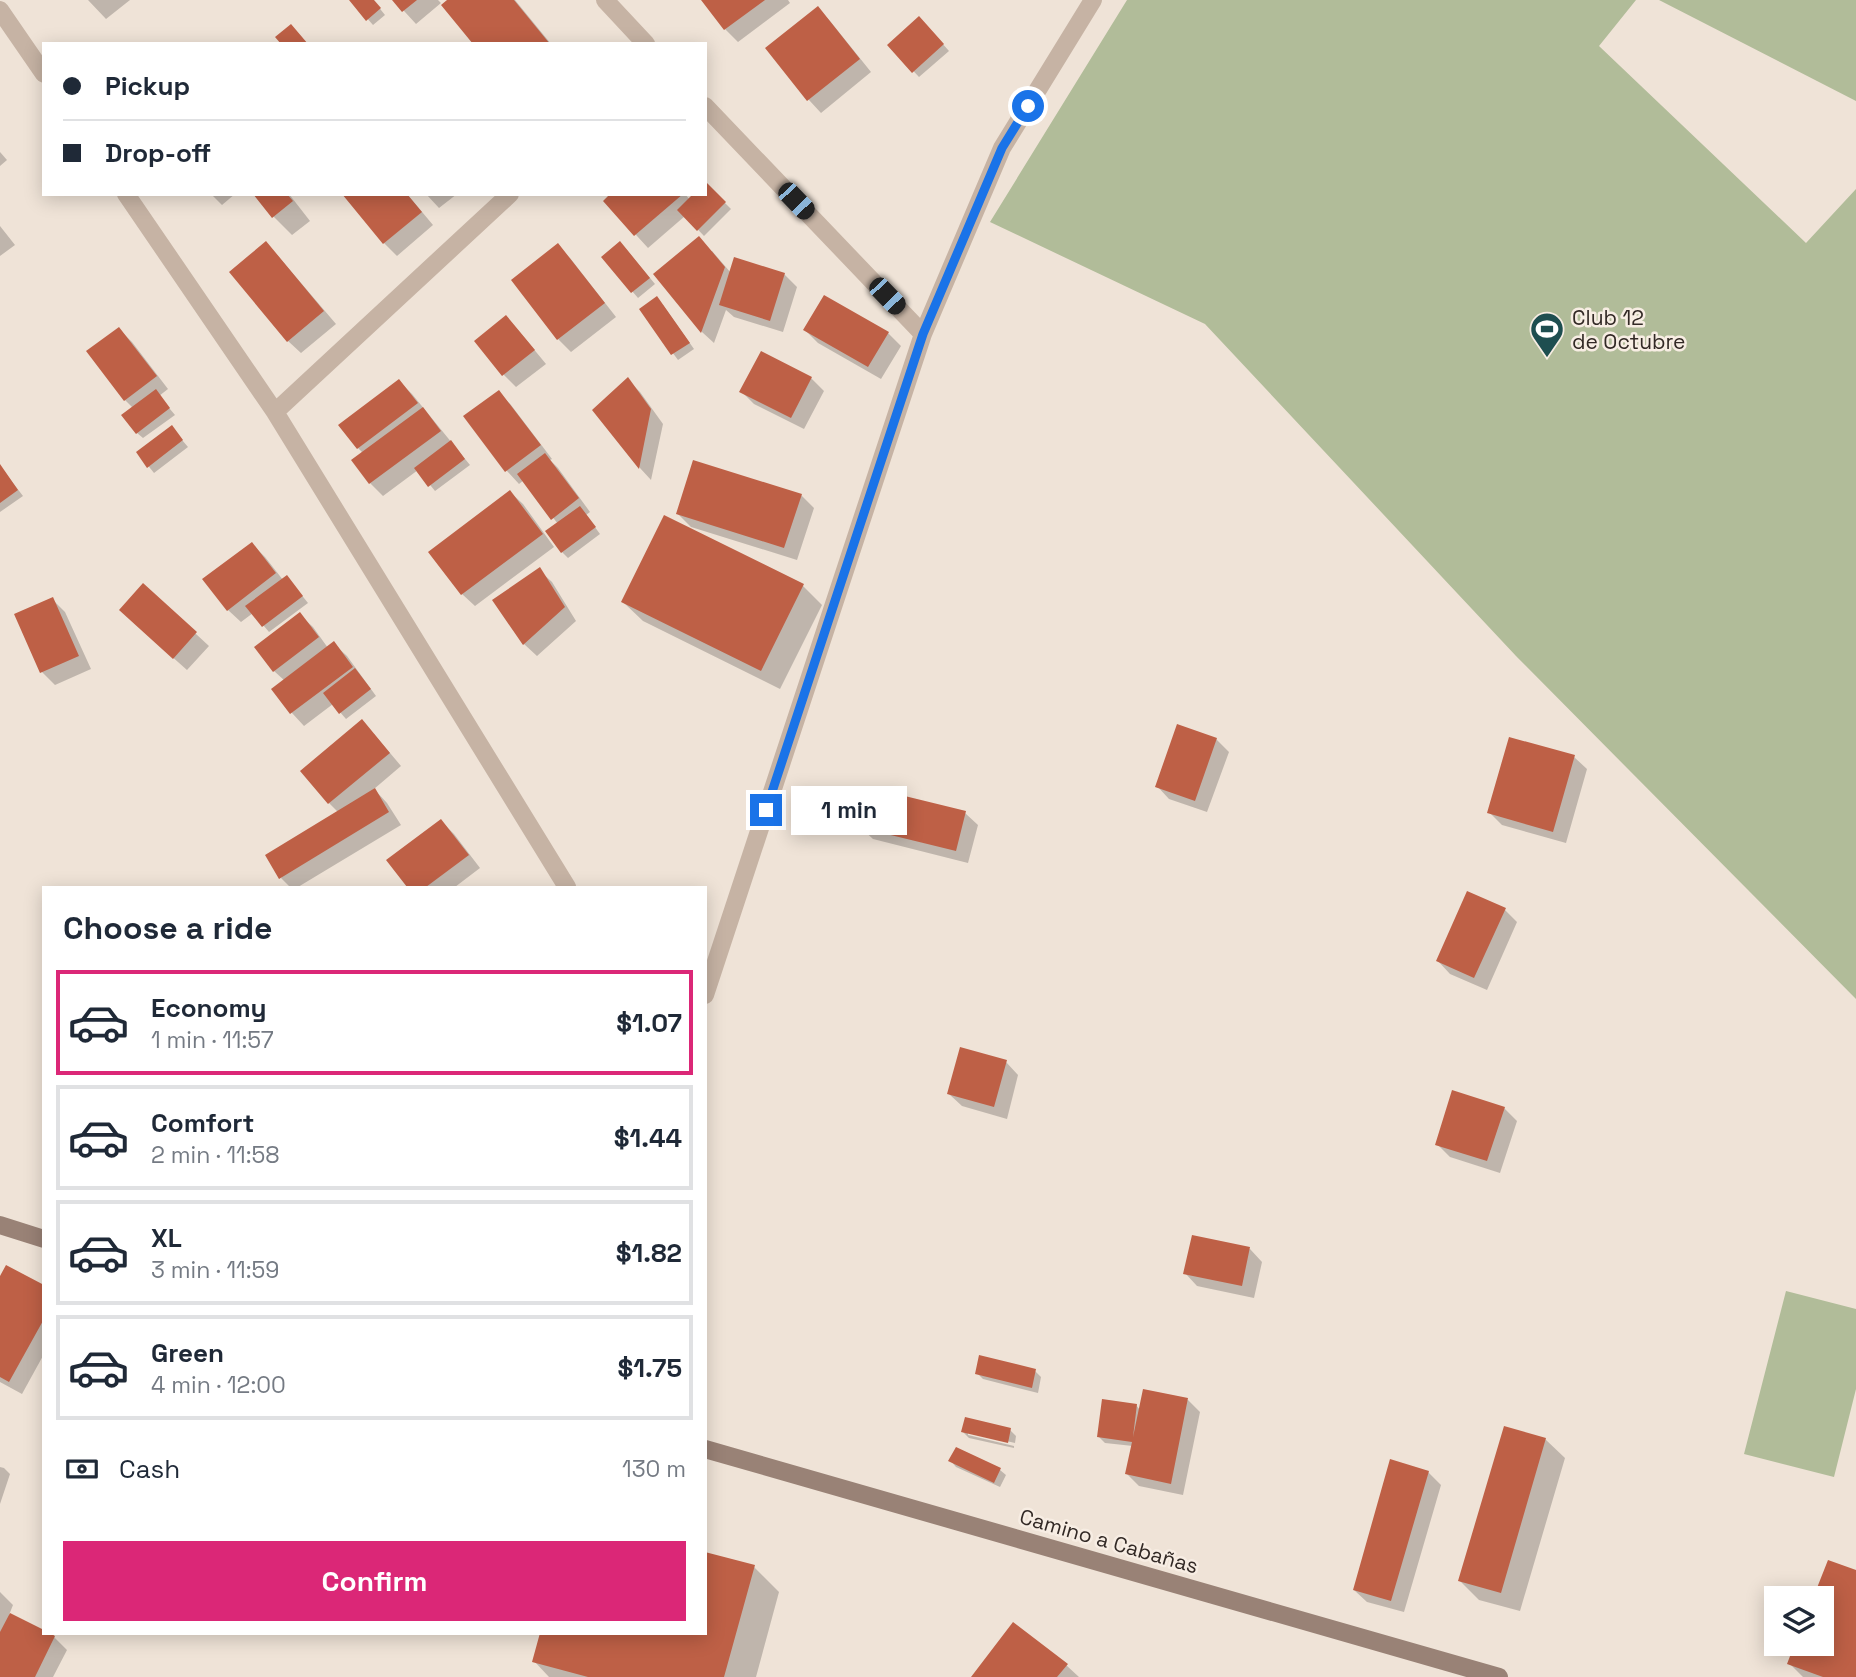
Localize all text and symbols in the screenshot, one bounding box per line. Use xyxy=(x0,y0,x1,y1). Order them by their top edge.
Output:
text: Pickup xyxy=(105,69,190,103)
route start xyxy=(1012,90,1044,122)
text: Drop-off xyxy=(105,136,211,170)
car xyxy=(774,179,819,223)
car xyxy=(865,274,910,318)
place label: Club 12 de Octubre xyxy=(1572,304,1686,355)
sports icon: Club 12 de Octubre xyxy=(1528,310,1566,359)
callout: 1 min xyxy=(790,786,906,834)
route end xyxy=(750,794,782,826)
text: 1 min xyxy=(821,795,877,825)
text: Choose a ride xyxy=(63,908,273,948)
icon: car xyxy=(67,991,130,1054)
text: Economy xyxy=(151,991,267,1025)
text: $1.07 xyxy=(616,1006,682,1040)
text: 1 min · 11:57 xyxy=(151,1025,274,1055)
icon: car xyxy=(67,1106,130,1169)
text: Comfort xyxy=(151,1106,254,1140)
text: $1.44 xyxy=(614,1121,682,1155)
text: 2 min · 11:58 xyxy=(151,1140,280,1170)
icon: car xyxy=(67,1221,130,1284)
text: XL xyxy=(151,1221,182,1255)
text: $1.82 xyxy=(616,1236,682,1270)
text: 3 min · 11:59 xyxy=(151,1255,279,1285)
icon: car xyxy=(67,1336,130,1399)
text: Green xyxy=(151,1336,224,1370)
text: $1.75 xyxy=(618,1351,682,1385)
text: 4 min · 12:00 xyxy=(151,1370,286,1400)
icon: cash xyxy=(63,1450,101,1488)
text: Cash xyxy=(119,1452,180,1486)
text: 130 m xyxy=(622,1454,686,1484)
street label: Camino a Cabañas xyxy=(1017,1503,1201,1579)
button: Confirm xyxy=(63,1541,686,1621)
map controls xyxy=(1764,1586,1834,1656)
button: layers xyxy=(1764,1586,1834,1656)

